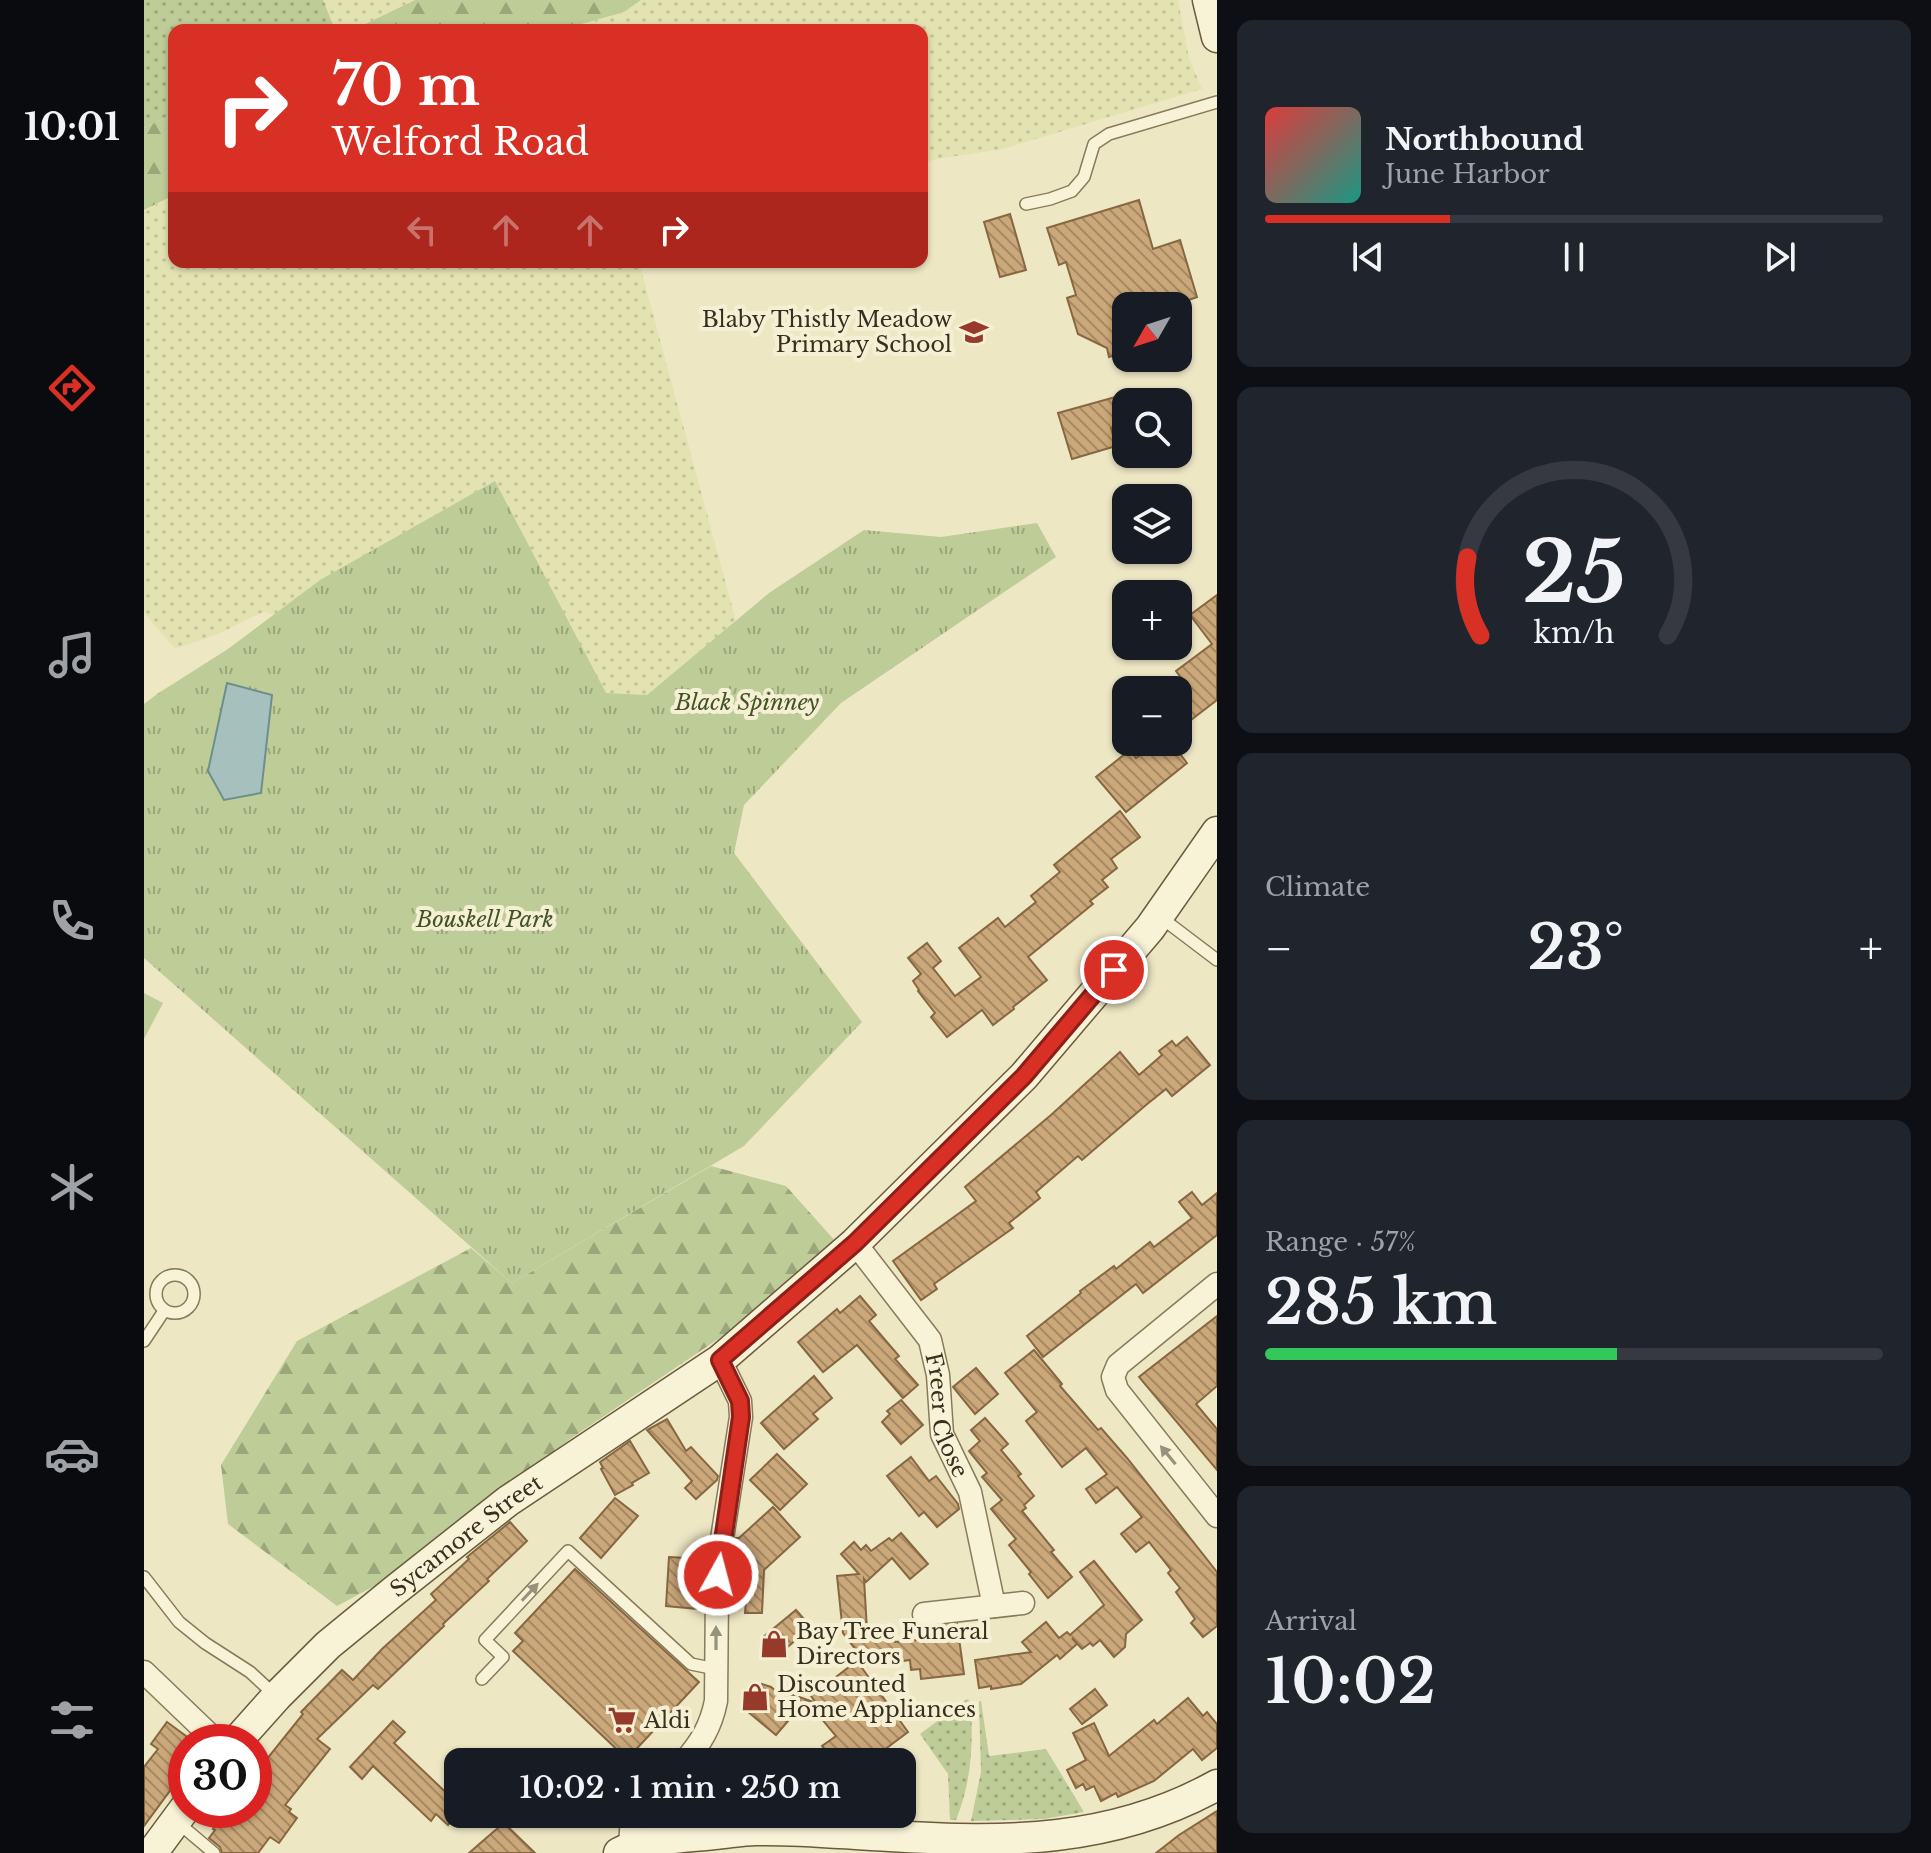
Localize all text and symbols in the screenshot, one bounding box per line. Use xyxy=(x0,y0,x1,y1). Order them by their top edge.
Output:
text: 70 m xyxy=(332,51,480,120)
icon: right xyxy=(200,56,304,160)
text: 10:01 xyxy=(24,105,120,150)
text: Welford Road xyxy=(332,120,589,165)
text: Northbound xyxy=(1385,121,1584,158)
text: June Harbor xyxy=(1385,158,1550,190)
icon: left xyxy=(400,208,444,252)
icon: ahead xyxy=(484,208,528,252)
icon: ahead xyxy=(568,208,612,252)
icon: right xyxy=(652,208,696,252)
icon: previous xyxy=(1346,235,1390,279)
icon: pause xyxy=(1552,235,1596,279)
icon: next xyxy=(1758,235,1802,279)
north arrow xyxy=(1112,292,1192,372)
map controls xyxy=(1112,292,1192,756)
place label: Blaby Thistly Meadow Primary School xyxy=(702,306,952,358)
school or university icon: Blaby Thistly Meadow Primary School xyxy=(959,317,989,347)
icon: directions xyxy=(44,360,100,416)
button: search xyxy=(1112,388,1192,468)
button: layers xyxy=(1112,484,1192,564)
text: 25 xyxy=(1522,520,1626,623)
button: + xyxy=(1112,580,1192,660)
text: km/h xyxy=(1533,615,1615,651)
icon: music xyxy=(44,627,100,683)
button: − xyxy=(1112,676,1192,756)
park label: Black Spinney xyxy=(674,689,820,716)
text: Climate xyxy=(1265,871,1370,903)
icon: phone xyxy=(44,893,100,949)
park label: Bouskell Park xyxy=(415,906,554,933)
text: 23° xyxy=(1528,911,1624,985)
text: − xyxy=(1265,921,1293,976)
text: + xyxy=(1859,921,1883,976)
pin xyxy=(1080,936,1148,1004)
icon: arrive xyxy=(1092,948,1136,992)
icon: climate xyxy=(44,1159,100,1215)
text: Range · 57% xyxy=(1265,1226,1416,1258)
text: 285 km xyxy=(1265,1266,1497,1340)
street label: Freer Close xyxy=(919,1350,974,1482)
icon: car xyxy=(44,1426,100,1482)
one-way arrow xyxy=(1161,1445,1177,1465)
street label: Sycamore Street xyxy=(385,1469,548,1603)
position arrow xyxy=(676,1533,760,1617)
one-way arrow xyxy=(520,1582,538,1601)
text: Arrival xyxy=(1265,1605,1357,1637)
place label: Bay Tree Funeral Directors xyxy=(796,1618,989,1670)
one-way arrow xyxy=(710,1625,722,1650)
shop icon: Bay Tree Funeral Directors xyxy=(759,1629,789,1659)
text: 10:02 xyxy=(1265,1645,1436,1719)
place label: Discounted Home Appliances xyxy=(777,1671,976,1723)
shop icon: Discounted Home Appliances xyxy=(740,1682,770,1712)
icon: filters xyxy=(44,1692,100,1748)
supermarket icon: Aldi xyxy=(607,1705,637,1735)
place label: Aldi xyxy=(643,1707,691,1734)
speed limit sign: 30 xyxy=(168,1724,272,1828)
text: 10:02 · 1 min · 250 m xyxy=(519,1769,841,1806)

